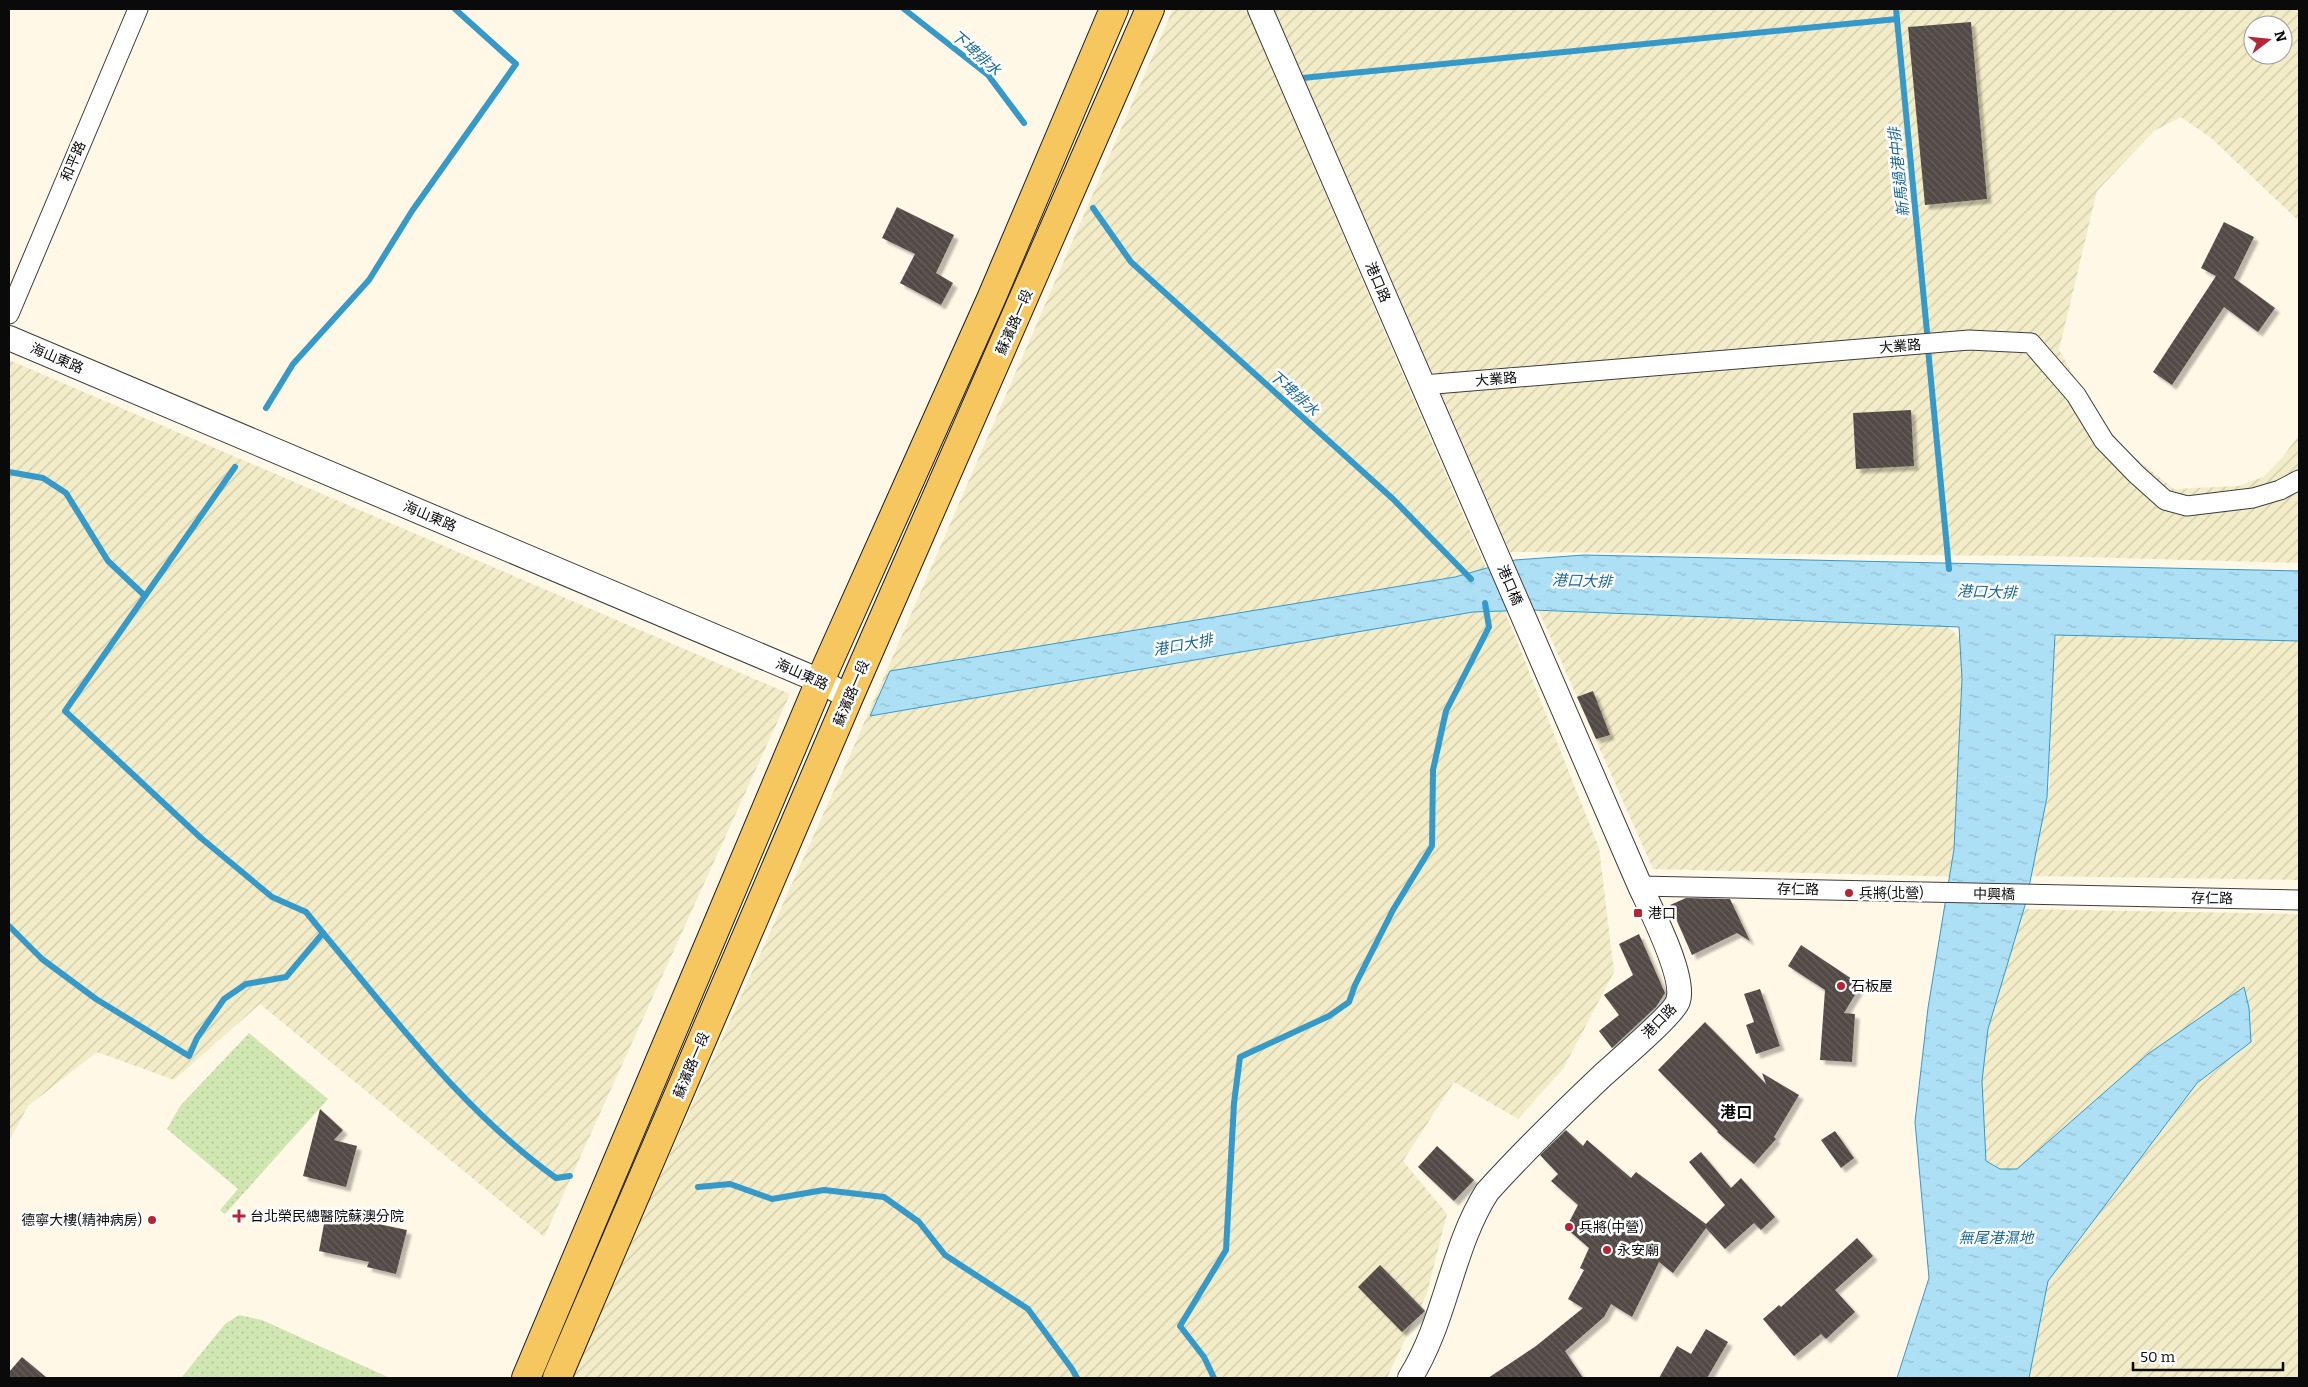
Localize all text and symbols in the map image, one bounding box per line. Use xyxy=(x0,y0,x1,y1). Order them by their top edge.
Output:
north arrow xyxy=(2243,15,2293,65)
water label: 下埤排水 xyxy=(947,27,1005,80)
text: N xyxy=(2270,29,2290,44)
water label: 新馬過港中排 xyxy=(1885,124,1913,218)
street label: 和平路 xyxy=(57,139,89,184)
street label: 港口路 xyxy=(1362,260,1394,305)
street label: 蘇濱路一段 xyxy=(992,287,1036,358)
street label: 大業路 xyxy=(1878,336,1922,357)
street label: 海山東路 xyxy=(28,340,86,377)
water label: 下埤排水 xyxy=(1266,366,1323,420)
street label: 大業路 xyxy=(1474,369,1518,390)
street label: 海山東路 xyxy=(401,498,459,535)
street label: 港口橋 xyxy=(1494,563,1526,608)
water label: 港口大排 xyxy=(1552,571,1614,591)
water label: 港口大排 xyxy=(1957,582,2019,602)
water label: 港口大排 xyxy=(1152,631,1216,659)
street label: 海山東路 xyxy=(773,655,831,694)
street label: 蘇濱路一段 xyxy=(830,658,873,729)
street label: 存仁路 xyxy=(1777,881,1819,898)
place label: 兵將(北營) xyxy=(1859,885,1924,902)
street label: 中興橋 xyxy=(1973,886,2015,903)
marker: 兵將(北營) xyxy=(1843,887,1855,899)
street label: 存仁路 xyxy=(2191,890,2233,907)
place label: 港口 xyxy=(1648,905,1676,922)
marker: 港口 xyxy=(1632,907,1644,919)
place label: 石板屋 xyxy=(1851,978,1893,995)
marker: 石板屋 xyxy=(1835,980,1847,992)
street label: 港口路 xyxy=(1639,1000,1680,1042)
street label: 蘇濱路一段 xyxy=(670,1030,713,1101)
district label: 港口 xyxy=(1720,1103,1752,1122)
place label: 台北榮民總醫院蘇澳分院 xyxy=(250,1208,404,1225)
marker: 台北榮民總醫院蘇澳分院 xyxy=(232,1209,246,1223)
place label: 德寧大樓(精神病房) xyxy=(21,1212,142,1229)
marker: 德寧大樓(精神病房) xyxy=(146,1214,158,1226)
place label: 兵將(中營) xyxy=(1579,1219,1644,1236)
marker: 兵將(中營) xyxy=(1563,1221,1575,1233)
water label: 無尾港濕地 xyxy=(1958,1229,2035,1247)
place label: 永安廟 xyxy=(1617,1242,1659,1259)
marker: 永安廟 xyxy=(1601,1244,1613,1256)
scale bar xyxy=(2133,1340,2283,1372)
text: 50 m xyxy=(2140,1348,2176,1366)

